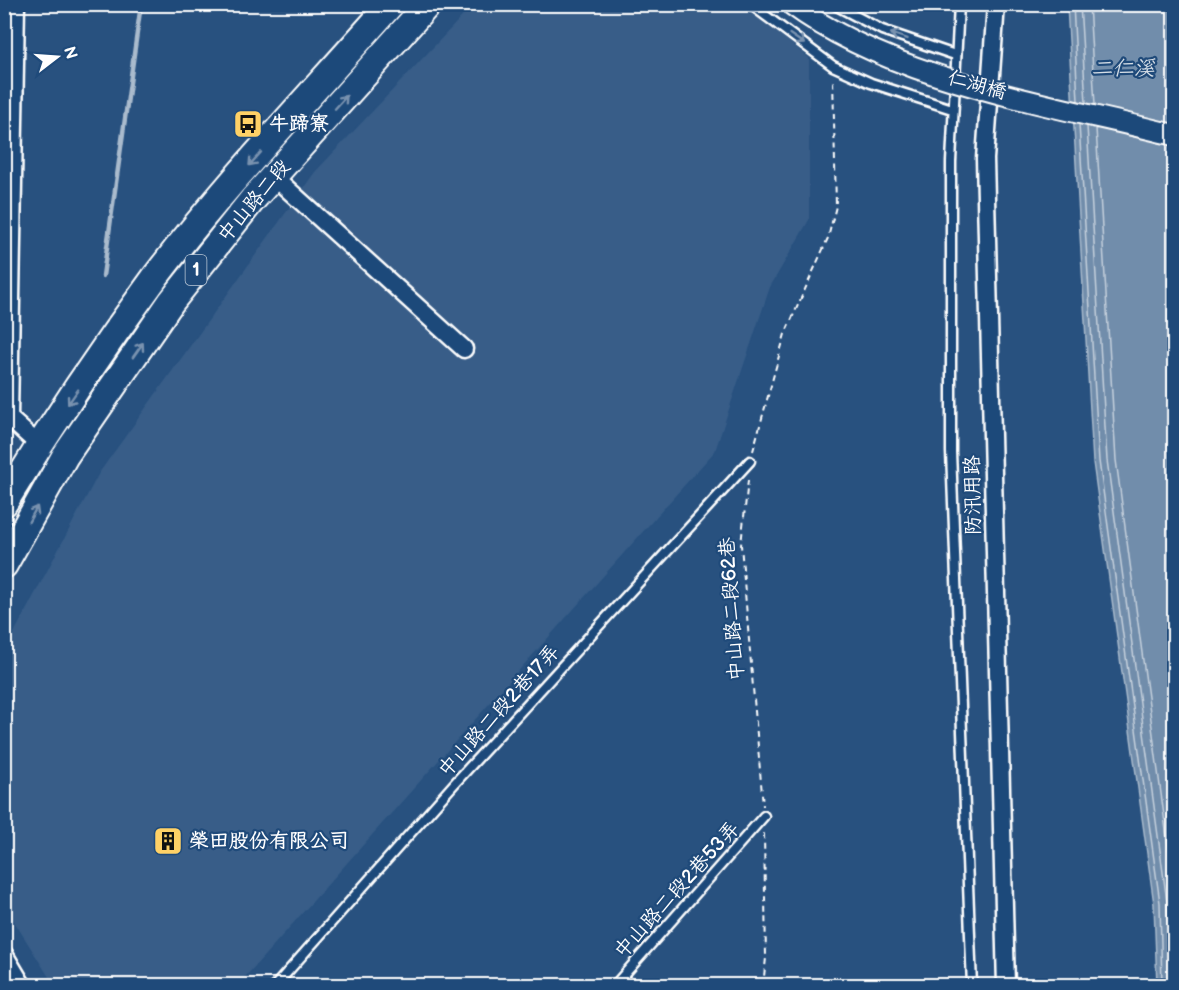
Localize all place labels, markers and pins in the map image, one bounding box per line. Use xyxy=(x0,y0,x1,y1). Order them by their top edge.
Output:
bus stop icon: 牛蹄寮 xyxy=(232,108,264,140)
place label: 牛蹄寮 xyxy=(269,112,329,136)
building icon: 榮田股份有限公司 xyxy=(152,825,184,857)
place label: 榮田股份有限公司 xyxy=(189,829,349,853)

